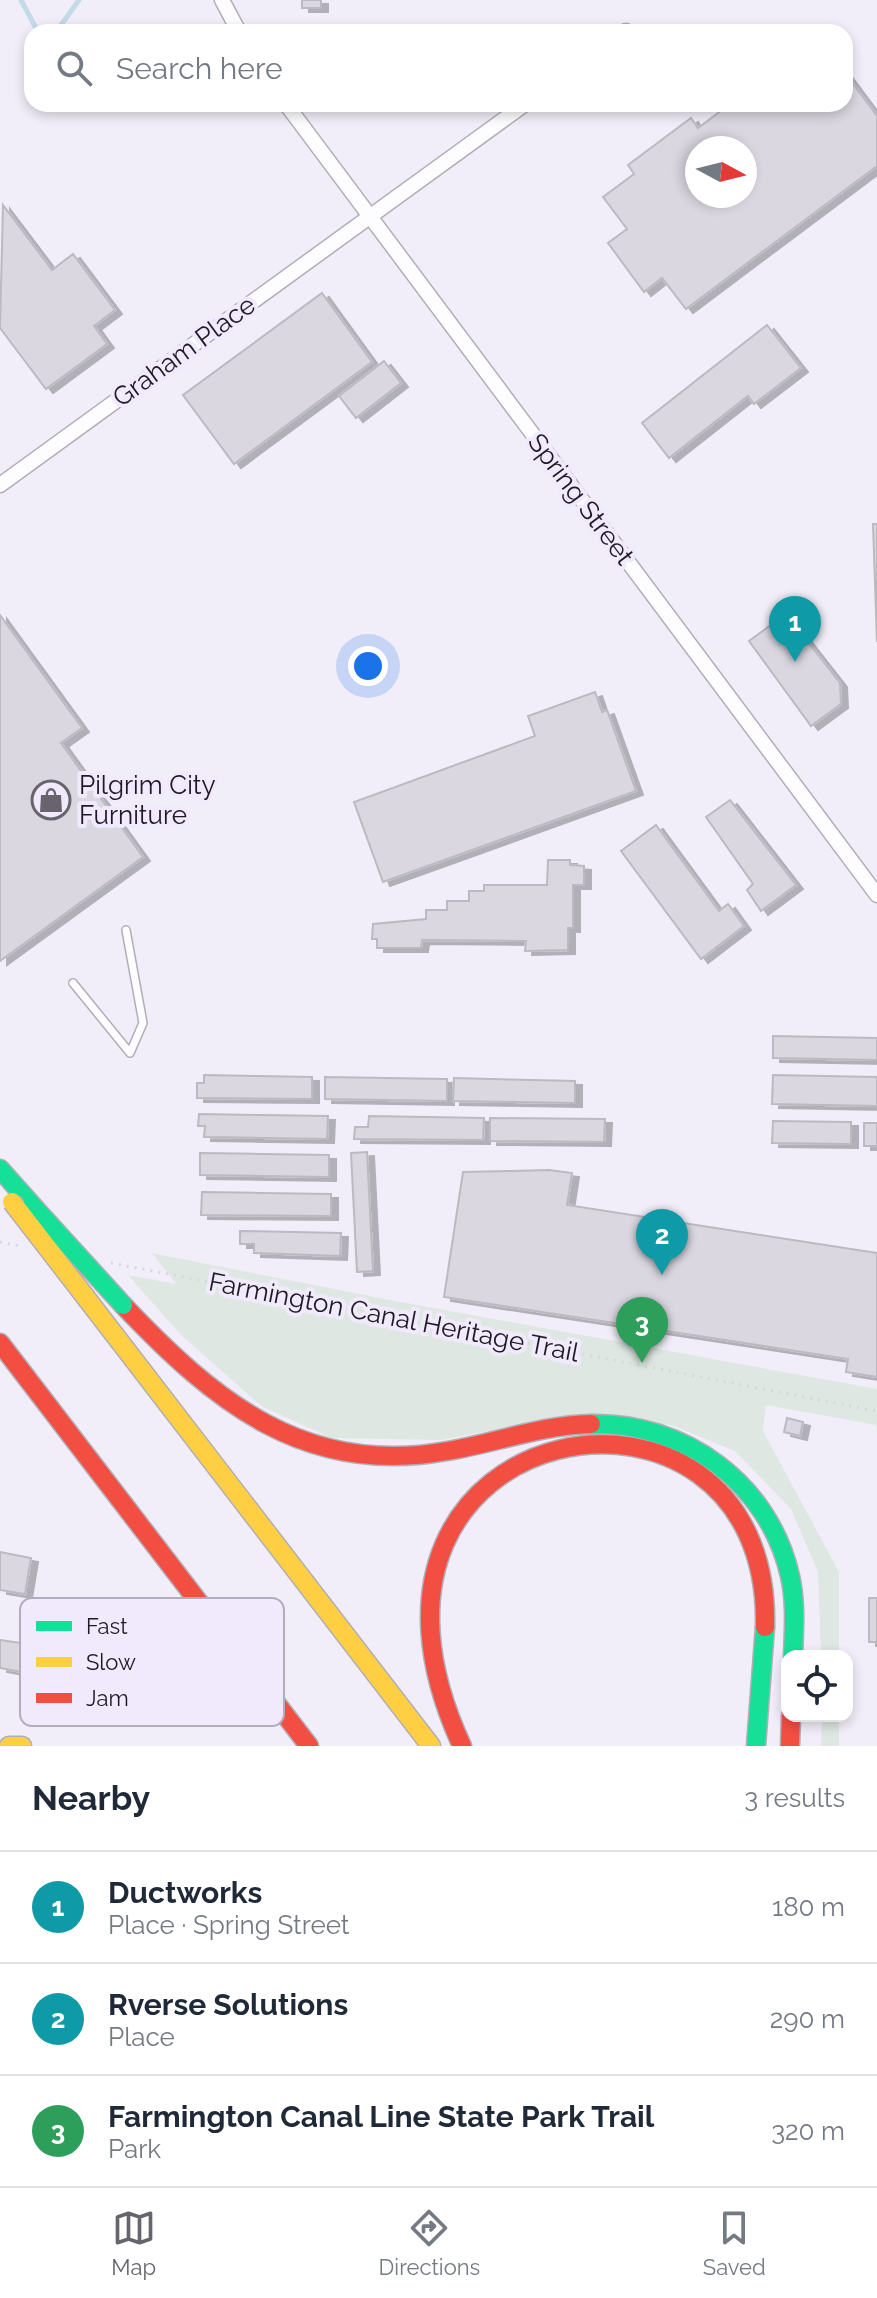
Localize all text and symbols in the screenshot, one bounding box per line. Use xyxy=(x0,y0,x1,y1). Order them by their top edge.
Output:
search box xyxy=(24,24,853,112)
icon: search xyxy=(52,46,96,90)
text: Search here xyxy=(116,51,283,86)
north arrow xyxy=(685,136,757,208)
street label: Graham Place xyxy=(107,289,261,413)
street label: Spring Street xyxy=(522,427,640,571)
pin: 1 xyxy=(769,596,821,662)
your location xyxy=(348,646,388,686)
place label: Pilgrim City Furniture xyxy=(79,770,216,830)
shop icon: Pilgrim City Furniture xyxy=(30,779,72,821)
pin: 2 xyxy=(636,1209,688,1275)
street label: Farmington Canal Heritage Trail xyxy=(206,1266,582,1368)
pin: 3 xyxy=(616,1297,668,1363)
legend xyxy=(20,1598,284,1726)
text: Fast xyxy=(86,1613,128,1639)
text: Slow xyxy=(86,1649,136,1675)
map controls xyxy=(781,1650,853,1722)
button: locate xyxy=(781,1650,853,1722)
text: Jam xyxy=(86,1685,129,1711)
text: Nearby xyxy=(32,1778,150,1818)
text: 3 results xyxy=(744,1783,845,1813)
text: Ductworks xyxy=(108,1875,262,1910)
text: 1 xyxy=(52,1892,64,1922)
text: 180 m xyxy=(772,1892,845,1922)
text: Place · Spring Street xyxy=(108,1910,350,1940)
text: Rverse Solutions xyxy=(108,1987,348,2022)
text: 2 xyxy=(51,2004,65,2034)
text: 290 m xyxy=(770,2004,845,2034)
text: Place xyxy=(108,2022,175,2052)
text: Farmington Canal Line State Park Trail xyxy=(108,2099,654,2134)
text: 3 xyxy=(51,2116,65,2146)
text: 320 m xyxy=(771,2116,845,2146)
text: Park xyxy=(108,2134,161,2164)
tab: Map xyxy=(111,2206,156,2280)
tab: Directions xyxy=(379,2206,480,2280)
tab: Saved xyxy=(703,2206,766,2280)

